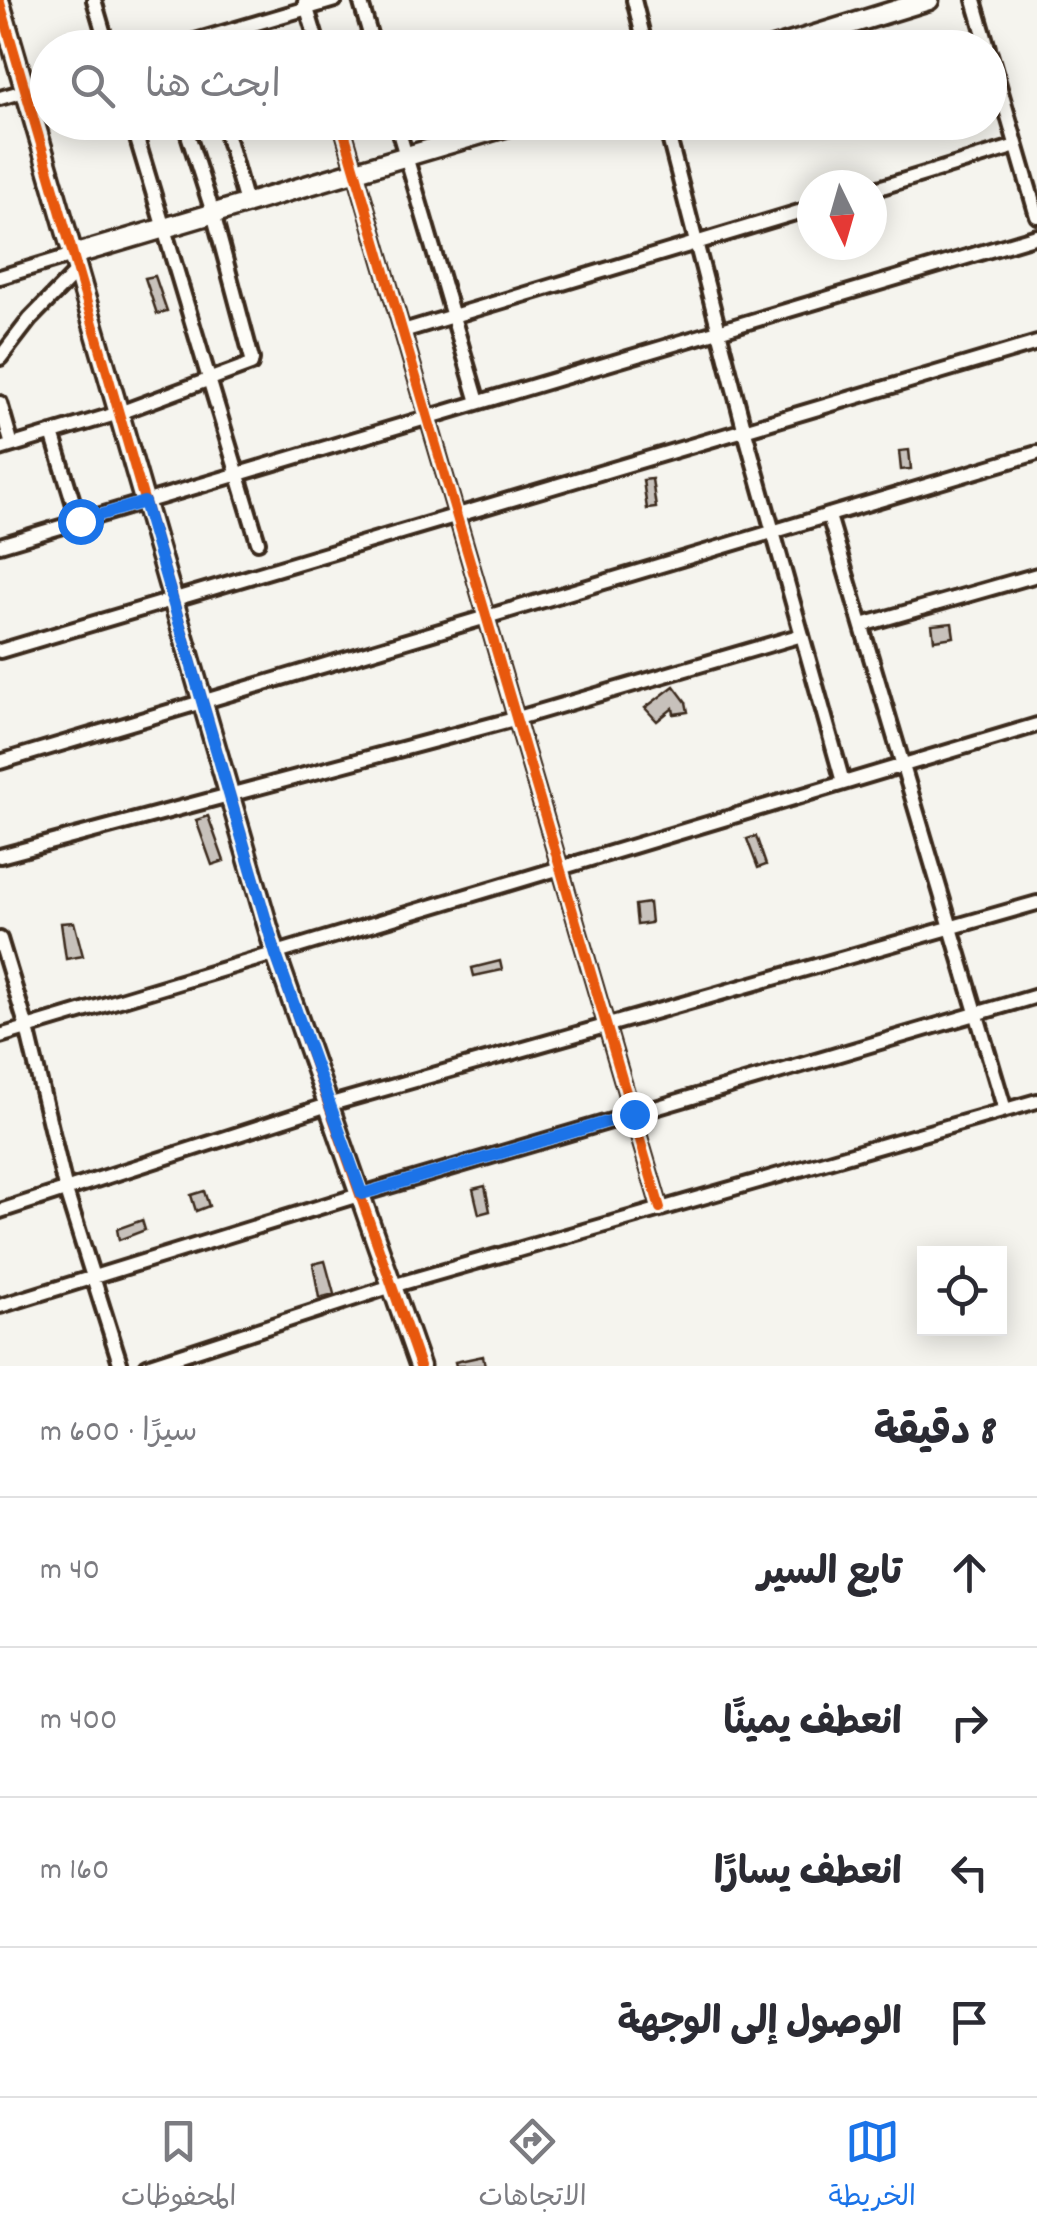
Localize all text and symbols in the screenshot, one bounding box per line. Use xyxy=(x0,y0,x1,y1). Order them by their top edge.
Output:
search box xyxy=(30,30,1007,140)
icon: search xyxy=(65,58,120,113)
text: ابحث هنا xyxy=(145,61,281,116)
north arrow xyxy=(797,170,887,260)
route start xyxy=(58,499,104,545)
route end xyxy=(612,1092,658,1138)
map controls xyxy=(917,1246,1007,1336)
button: locate xyxy=(917,1246,1007,1336)
text: 8 دقيقة xyxy=(874,1405,997,1465)
text: سيرًا · 600 m xyxy=(40,1411,198,1457)
icon: ahead xyxy=(942,1545,997,1600)
text: تابع السير xyxy=(758,1548,902,1603)
text: 40 m xyxy=(40,1549,100,1595)
icon: right xyxy=(942,1695,997,1750)
text: انعطف يمينًا xyxy=(724,1698,902,1753)
text: 400 m xyxy=(40,1699,117,1745)
icon: left xyxy=(942,1845,997,1900)
text: انعطف يسارًا xyxy=(714,1848,902,1903)
text: 160 m xyxy=(40,1849,109,1895)
icon: arrive xyxy=(942,1995,997,2050)
text: الوصول إلى الوجهة xyxy=(617,1998,902,2053)
tab: المحفوظات xyxy=(121,2114,236,2220)
tab: الاتجاهات xyxy=(478,2114,587,2220)
tab: الخريطة xyxy=(829,2114,916,2220)

